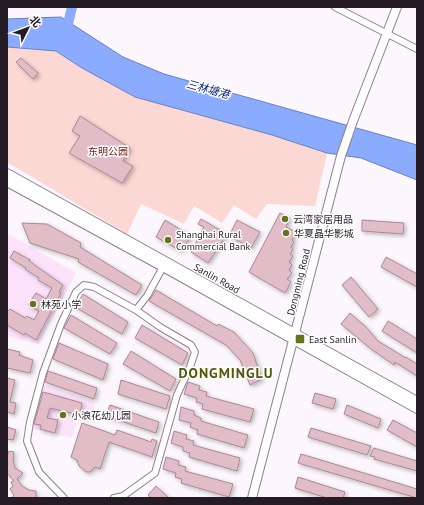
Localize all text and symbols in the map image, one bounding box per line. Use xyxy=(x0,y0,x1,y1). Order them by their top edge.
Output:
north arrow xyxy=(8,8,48,48)
text: 北 xyxy=(27,13,44,30)
water label: 三林塘港 xyxy=(185,77,233,102)
park label: 东明公园 xyxy=(88,145,128,158)
place label: 云湾家居用品 xyxy=(293,213,353,226)
marker: 云湾家居用品 xyxy=(280,214,290,224)
place label: 华夏晶华影城 xyxy=(294,227,354,240)
place label: Shanghai Rural Commercial Bank xyxy=(176,228,250,253)
marker: 华夏晶华影城 xyxy=(281,228,291,238)
marker: Shanghai Rural Commercial Bank xyxy=(163,235,173,245)
street label: Dongming Road xyxy=(284,247,313,317)
street label: Sanlin Road xyxy=(191,260,242,296)
place label: 林苑小学 xyxy=(41,298,81,311)
marker: 林苑小学 xyxy=(28,299,38,309)
marker: East Sanlin xyxy=(294,333,306,345)
place label: East Sanlin xyxy=(309,333,356,346)
district label: DONGMINGLU xyxy=(178,364,274,382)
place label: 小浪花幼儿园 xyxy=(71,409,131,422)
marker: 小浪花幼儿园 xyxy=(58,410,68,420)

